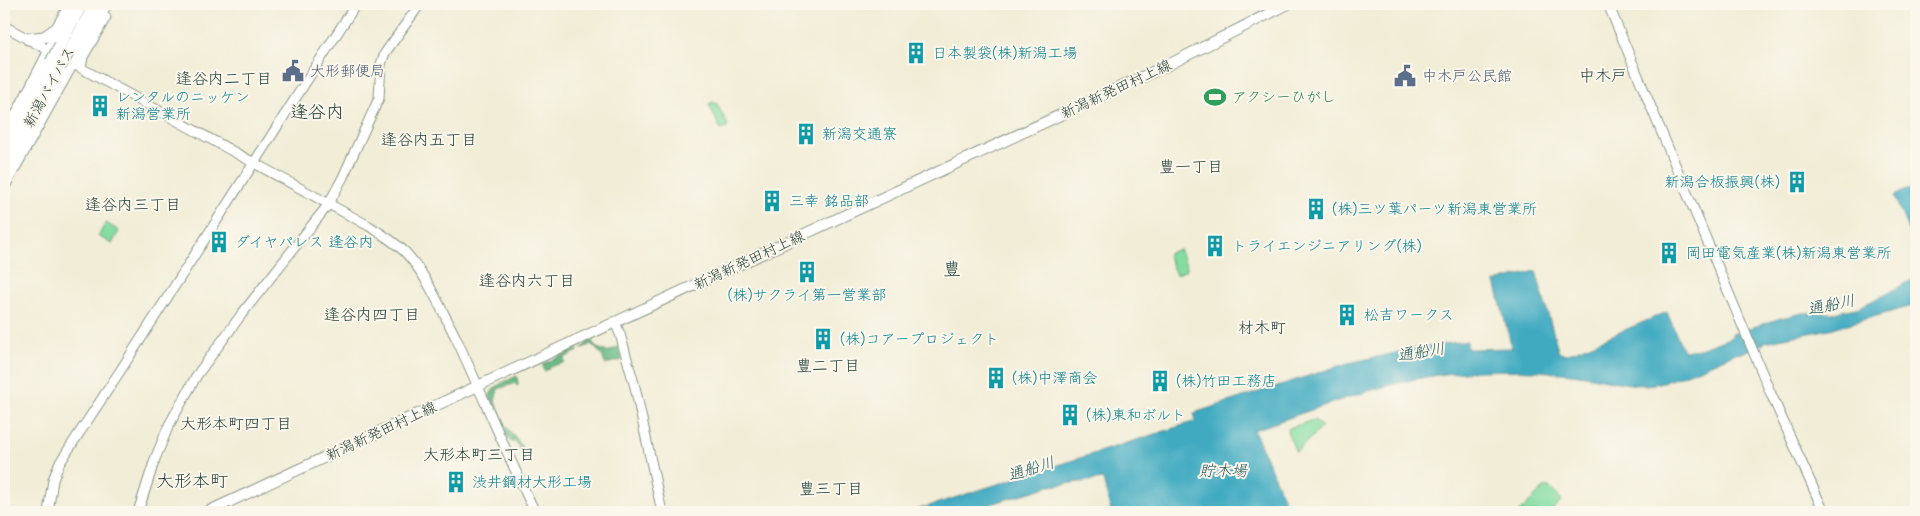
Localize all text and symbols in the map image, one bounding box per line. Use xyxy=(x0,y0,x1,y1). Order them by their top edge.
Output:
building icon: 日本製袋(株)新潟工場 xyxy=(903,40,929,66)
street label: 新潟バイパス xyxy=(19,43,79,131)
place label: 日本製袋(株)新潟工場 xyxy=(932,44,1077,62)
street label: 新潟新発田村上線 xyxy=(1058,55,1174,123)
public building icon: 大形郵便局 xyxy=(280,58,306,84)
place label: 大形郵便局 xyxy=(310,62,385,80)
public building icon: 中木戸公民館 xyxy=(1392,63,1418,89)
place label: 中木戸公民館 xyxy=(1422,67,1512,85)
district label: 中木戸 xyxy=(1579,67,1627,85)
district label: 逢谷内二丁目 xyxy=(176,70,272,88)
sports icon: アクシーひがし xyxy=(1202,84,1228,110)
place label: レンタルのニッケン 新潟営業所 xyxy=(116,88,250,123)
place label: アクシーひがし xyxy=(1232,88,1336,106)
building icon: レンタルのニッケン 新潟営業所 xyxy=(87,93,113,119)
district label: 逢谷内 xyxy=(290,102,344,123)
building icon: 新潟交通寮 xyxy=(793,121,819,147)
place label: 新潟交通寮 xyxy=(822,125,897,143)
district label: 逢谷内五丁目 xyxy=(381,131,477,149)
district label: 豊一丁目 xyxy=(1159,158,1223,176)
building icon: 新潟合板振興(株) xyxy=(1784,169,1810,195)
place label: 新潟合板振興(株) xyxy=(1665,173,1780,191)
building icon: 三幸 銘品部 xyxy=(759,188,785,214)
place label: 三幸 銘品部 xyxy=(789,192,869,210)
district label: 逢谷内三丁目 xyxy=(85,196,181,214)
building icon: (株)三ツ葉パーツ新潟東営業所 xyxy=(1303,196,1329,222)
place label: (株)三ツ葉パーツ新潟東営業所 xyxy=(1332,200,1537,218)
street label: 新潟新発田村上線 xyxy=(691,226,807,294)
building icon: ダイヤパレス 逢谷内 xyxy=(206,229,232,255)
place label: ダイヤパレス 逢谷内 xyxy=(235,233,374,251)
building icon: トライエンジニアリング(株) xyxy=(1202,233,1228,259)
place label: トライエンジニアリング(株) xyxy=(1232,237,1422,255)
building icon: 岡田電気産業(株)新潟東営業所 xyxy=(1656,240,1682,266)
place label: 岡田電気産業(株)新潟東営業所 xyxy=(1686,244,1891,262)
building icon: (株)サクライ第一営業部 xyxy=(794,259,820,285)
district label: 豊 xyxy=(943,259,961,280)
district label: 逢谷内六丁目 xyxy=(479,272,575,290)
place label: (株)サクライ第一営業部 xyxy=(727,286,887,304)
water label: 通船川 xyxy=(1806,292,1856,318)
building icon: 松吉ワークス xyxy=(1334,302,1360,328)
district label: 逢谷内四丁目 xyxy=(324,306,420,324)
place label: 松吉ワークス xyxy=(1364,306,1454,324)
district label: 材木町 xyxy=(1238,319,1286,337)
building icon: (株)コアープロジェクト xyxy=(810,326,836,352)
place label: (株)コアープロジェクト xyxy=(840,330,999,348)
water label: 通船川 xyxy=(1396,339,1446,365)
district label: 豊二丁目 xyxy=(796,357,860,375)
building icon: (株)中澤商会 xyxy=(983,365,1009,391)
building icon: (株)竹田工務店 xyxy=(1147,368,1173,394)
place label: (株)中澤商会 xyxy=(1012,369,1097,387)
place label: (株)竹田工務店 xyxy=(1176,372,1276,390)
street label: 新潟新発田村上線 xyxy=(323,397,439,465)
building icon: (株)東和ボルト xyxy=(1057,402,1083,428)
place label: (株)東和ボルト xyxy=(1086,406,1186,424)
district label: 大形本町四丁目 xyxy=(180,415,292,433)
district label: 大形本町三丁目 xyxy=(423,446,535,464)
water label: 通船川 xyxy=(1006,453,1057,485)
water label: 貯木場 xyxy=(1199,462,1249,480)
building icon: 渋井鋼材大形工場 xyxy=(443,469,469,495)
district label: 大形本町 xyxy=(156,471,228,492)
place label: 渋井鋼材大形工場 xyxy=(472,473,592,491)
district label: 豊三丁目 xyxy=(799,480,863,498)

